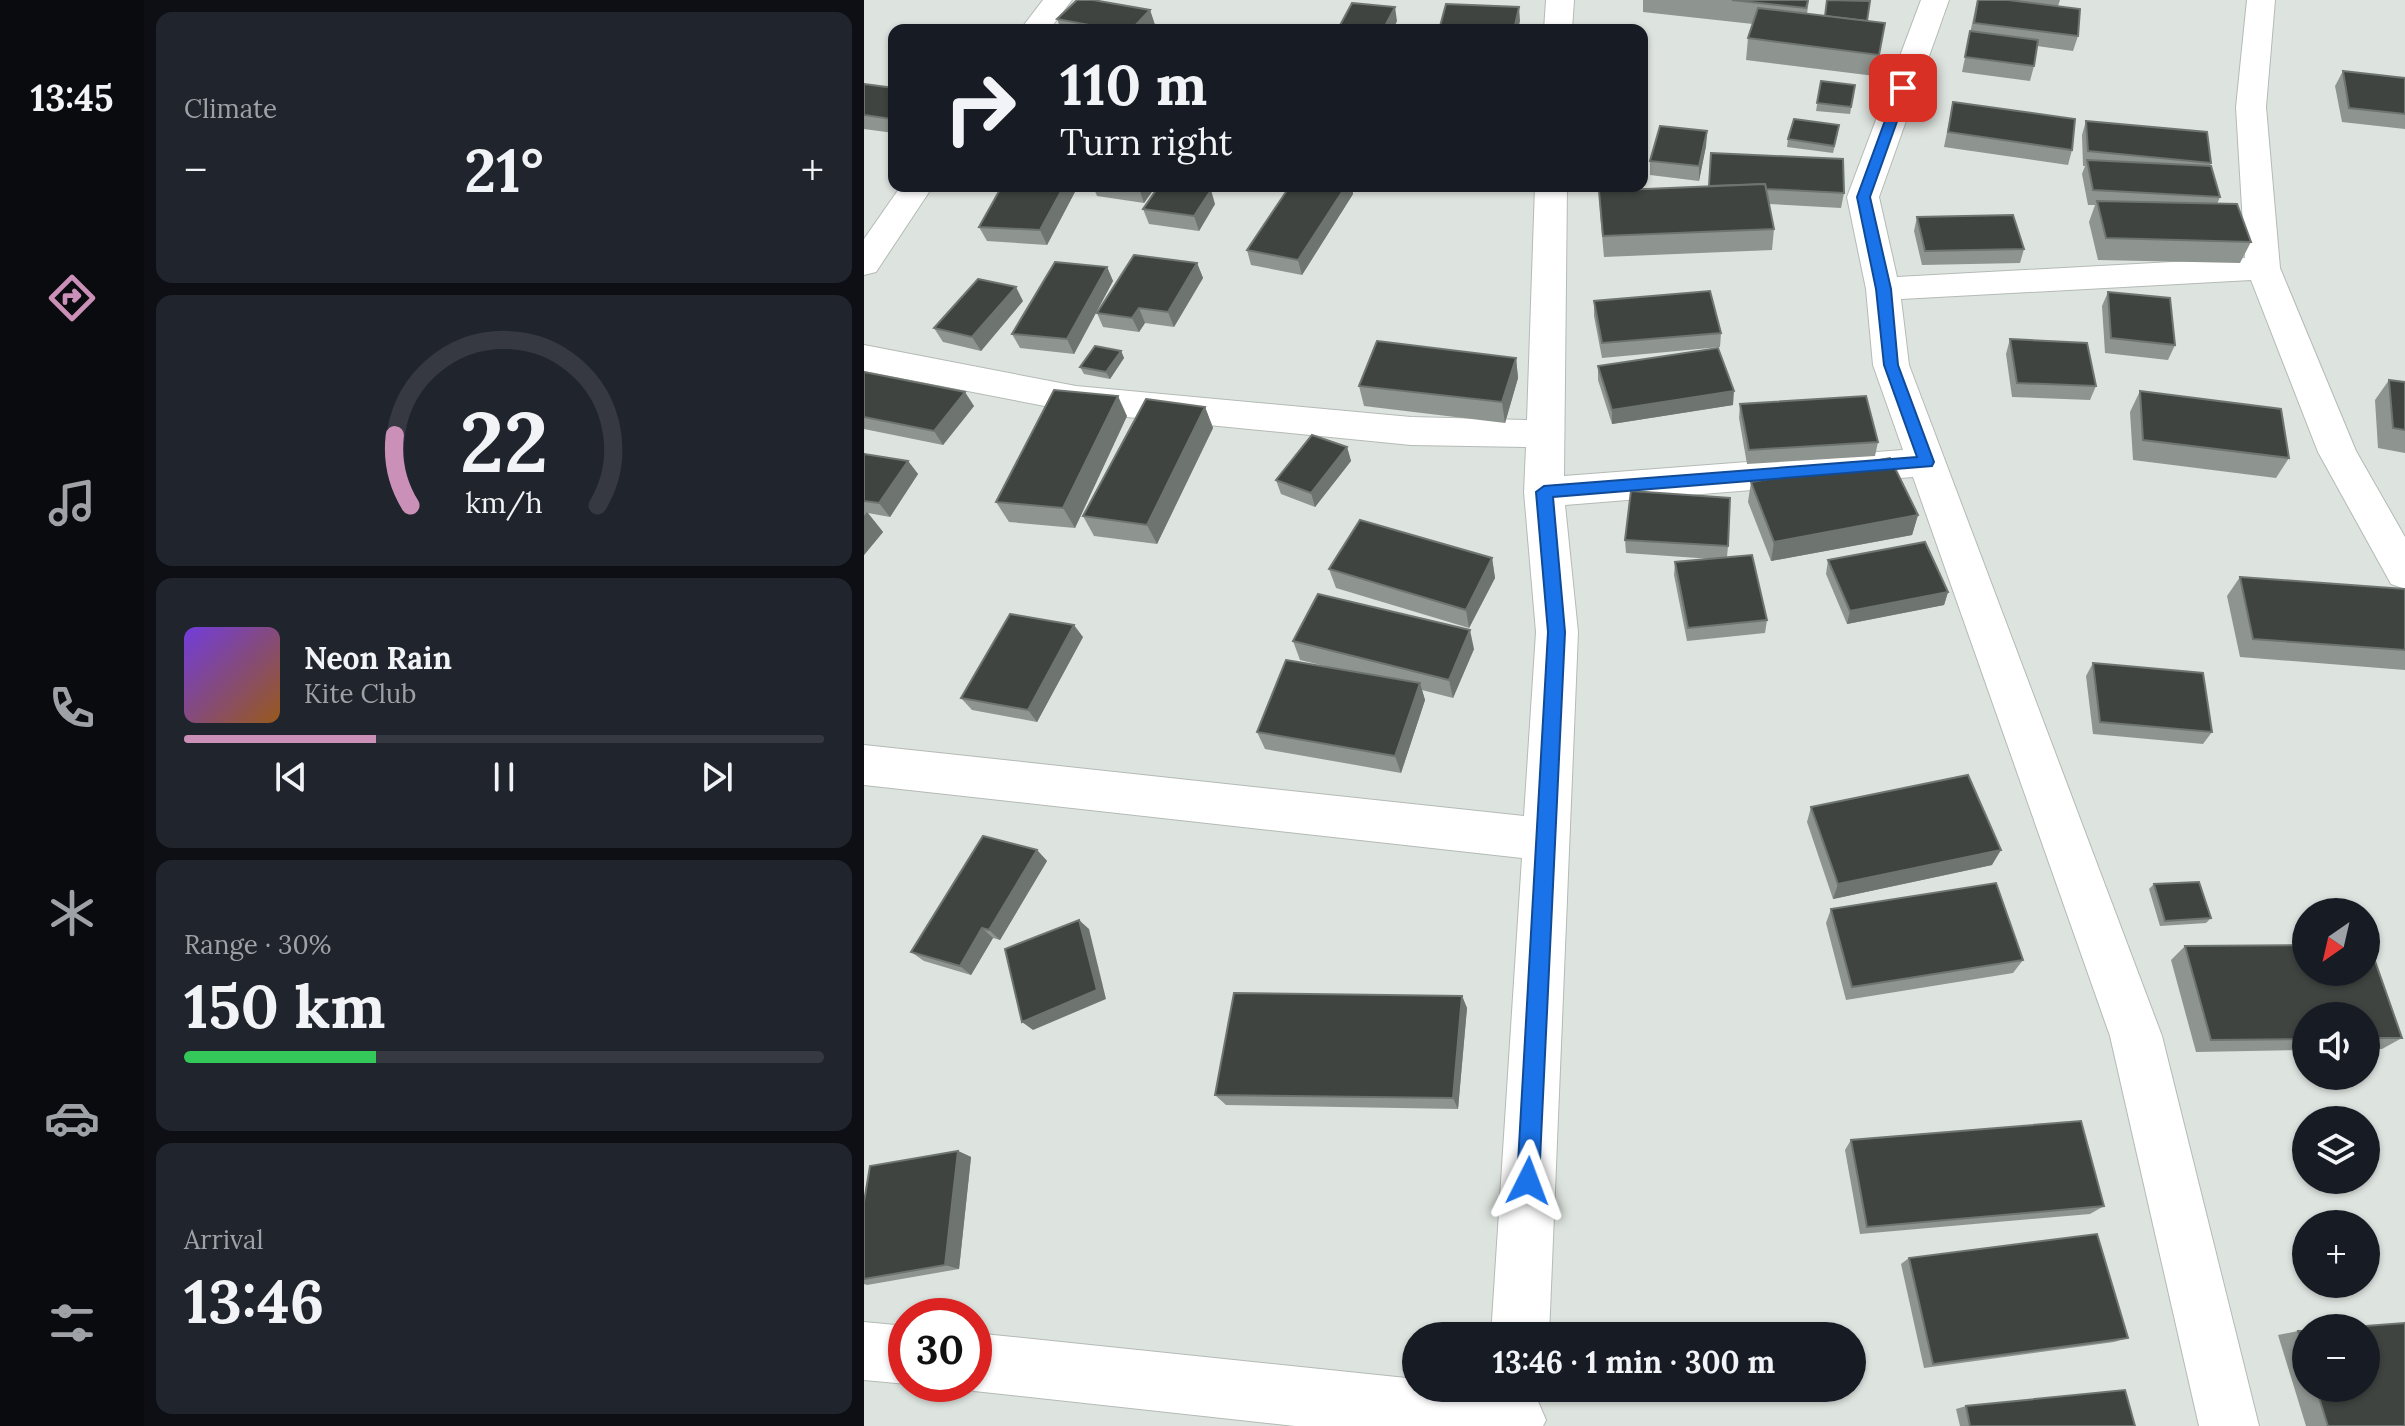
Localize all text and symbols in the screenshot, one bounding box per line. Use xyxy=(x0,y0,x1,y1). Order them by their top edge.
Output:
text: 110 m xyxy=(1060,49,1207,120)
pin xyxy=(1869,54,1937,122)
icon: right xyxy=(928,56,1032,160)
icon: arrive xyxy=(1881,66,1925,110)
text: 13:45 xyxy=(31,75,113,121)
text: Climate xyxy=(184,92,277,125)
text: Turn right xyxy=(1060,119,1233,165)
text: 21° xyxy=(464,132,544,208)
text: − xyxy=(184,142,207,198)
text: + xyxy=(801,142,824,198)
icon: directions xyxy=(44,270,100,326)
text: 22 xyxy=(460,388,548,495)
icon: music xyxy=(44,475,100,531)
text: km/h xyxy=(465,484,543,521)
text: Neon Rain xyxy=(304,639,452,677)
text: Kite Club xyxy=(304,677,416,710)
icon: phone xyxy=(44,680,100,736)
icon: previous xyxy=(269,755,313,799)
icon: pause xyxy=(482,755,526,799)
icon: next xyxy=(695,755,739,799)
icon: climate xyxy=(44,885,100,941)
north arrow xyxy=(2292,898,2380,986)
map controls xyxy=(2292,898,2380,1402)
text: Range · 30% xyxy=(184,928,331,961)
text: 150 km xyxy=(184,968,386,1044)
button: sound xyxy=(2292,1002,2380,1090)
icon: car xyxy=(44,1090,100,1146)
button: layers xyxy=(2292,1106,2380,1194)
position arrow xyxy=(1486,1139,1570,1223)
button: + xyxy=(2292,1210,2380,1298)
text: Arrival xyxy=(184,1223,263,1256)
text: 13:46 xyxy=(184,1263,324,1339)
icon: filters xyxy=(44,1295,100,1351)
speed limit sign: 30 xyxy=(888,1298,992,1402)
button: − xyxy=(2292,1314,2380,1402)
text: 13:46 · 1 min · 300 m xyxy=(1493,1343,1775,1381)

